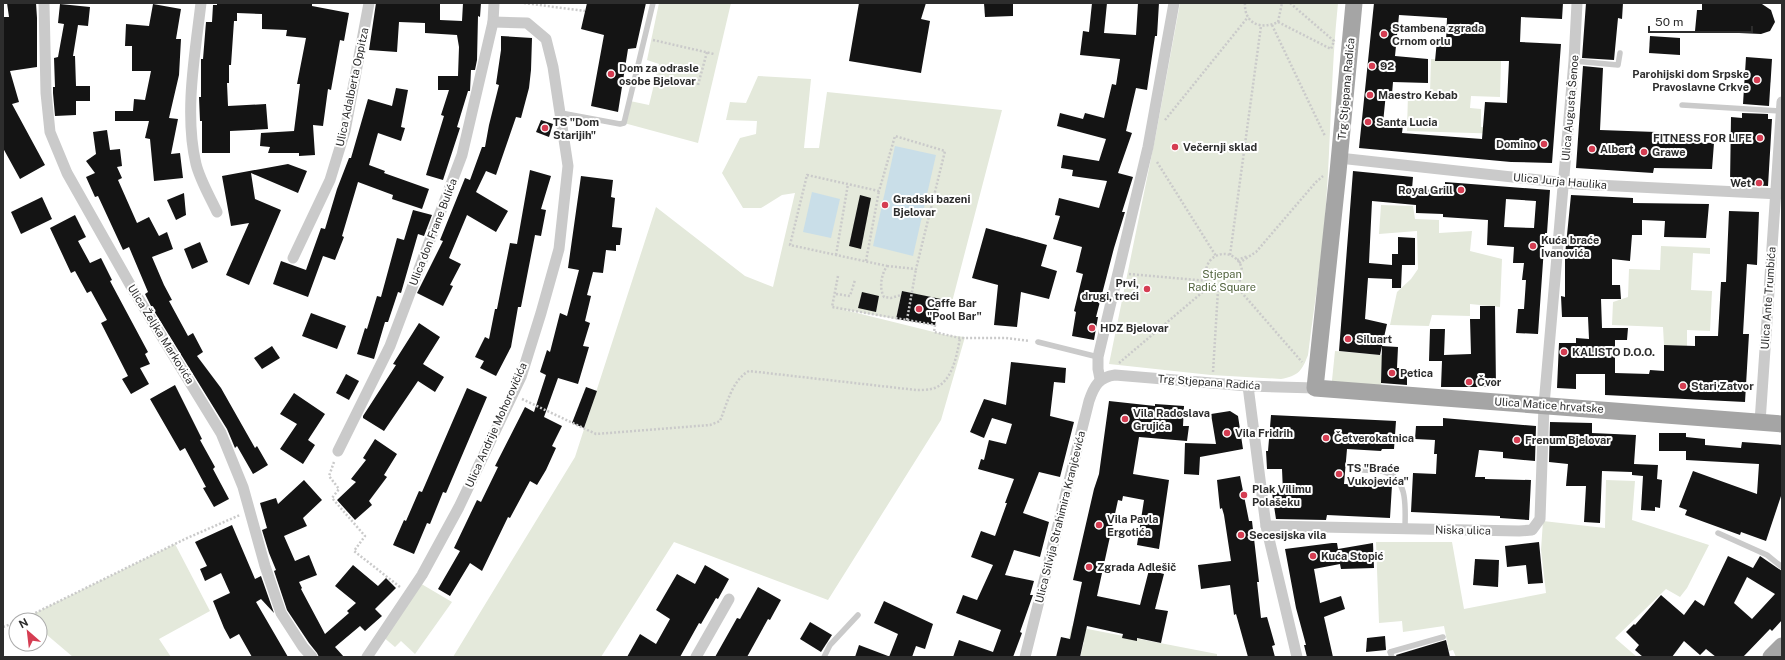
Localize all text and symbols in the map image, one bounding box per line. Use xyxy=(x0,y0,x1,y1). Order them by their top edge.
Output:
scale bar xyxy=(1649,8,1752,34)
text: 50 m xyxy=(1655,15,1683,29)
place label: Stambena zgrada Crnom orlu xyxy=(1392,22,1484,47)
street label: Ulica Adalberta Oppitza xyxy=(334,26,370,148)
marker: Stambena zgrada Crnom orlu xyxy=(1379,29,1389,39)
street label: Trg Stjepana Radića xyxy=(1336,37,1356,141)
street label: Ulica Augusta Šenoe xyxy=(1558,54,1581,162)
place label: 92 xyxy=(1380,60,1394,72)
marker: 92 xyxy=(1367,61,1377,71)
place label: Dom za odrasle osobe Bjelovar xyxy=(619,62,699,87)
place label: Parohijski dom Srpske Pravoslavne Crkve xyxy=(1632,68,1749,93)
marker: Dom za odrasle osobe Bjelovar xyxy=(606,69,616,79)
marker: Parohijski dom Srpske Pravoslavne Crkve xyxy=(1752,75,1762,85)
place label: Maestro Kebab xyxy=(1378,89,1458,101)
marker: Maestro Kebab xyxy=(1365,90,1375,100)
place label: TS "Dom Starijih" xyxy=(553,116,599,141)
place label: Santa Lucia xyxy=(1376,116,1438,128)
marker: Santa Lucia xyxy=(1363,117,1373,127)
marker: TS "Dom Starijih" xyxy=(540,123,550,133)
place label: FITNESS FOR LIFE xyxy=(1653,132,1752,144)
marker: FITNESS FOR LIFE xyxy=(1755,133,1765,143)
place label: Domino xyxy=(1496,138,1536,150)
marker: Domino xyxy=(1539,139,1549,149)
place label: Večernji sklad xyxy=(1183,141,1257,153)
marker: Večernji sklad xyxy=(1170,142,1180,152)
place label: Albert xyxy=(1600,143,1634,155)
marker: Albert xyxy=(1587,144,1597,154)
place label: Grawe xyxy=(1652,146,1686,158)
marker: Grawe xyxy=(1639,147,1649,157)
street label: Ulica Jurja Haulika xyxy=(1513,171,1607,191)
street label: Ulica don Frane Bulića xyxy=(407,177,459,287)
place label: Wet xyxy=(1730,177,1751,189)
marker: Wet xyxy=(1754,178,1764,188)
place label: Royal Grill xyxy=(1398,184,1453,196)
marker: Royal Grill xyxy=(1456,185,1466,195)
place label: Gradski bazeni Bjelovar xyxy=(893,193,970,218)
marker: Gradski bazeni Bjelovar xyxy=(880,200,890,210)
place label: Kuća braće Ivanovića xyxy=(1541,234,1599,259)
marker: Kuća braće Ivanovića xyxy=(1528,241,1538,251)
street label: Ulica Ante Trumbića xyxy=(1758,246,1778,350)
park label: Stjepan Radić Square xyxy=(1188,268,1256,293)
place label: Prvi, drugi, treći xyxy=(1081,277,1139,302)
street label: Ulica Željka Markovića xyxy=(125,282,197,386)
marker: Prvi, drugi, treći xyxy=(1142,284,1152,294)
place label: Caffe Bar "Pool Bar" xyxy=(927,297,982,322)
marker: Caffe Bar "Pool Bar" xyxy=(914,304,924,314)
place label: HDZ Bjelovar xyxy=(1100,322,1169,334)
marker: HDZ Bjelovar xyxy=(1087,323,1097,333)
place label: Siluart xyxy=(1356,333,1392,345)
marker: Siluart xyxy=(1343,334,1353,344)
place label: KALISTO D.O.O. xyxy=(1572,346,1655,358)
marker: KALISTO D.O.O. xyxy=(1559,347,1569,357)
street label: Ulica Andrije Mohorovičića xyxy=(463,361,529,489)
place label: Petica xyxy=(1400,367,1433,379)
marker: Petica xyxy=(1387,368,1397,378)
street label: Trg Stjepana Radića xyxy=(1157,372,1261,392)
place label: Čvor xyxy=(1477,375,1502,388)
marker: Čvor xyxy=(1464,377,1474,387)
place label: Stari Zatvor xyxy=(1691,380,1754,392)
marker: Stari Zatvor xyxy=(1678,381,1688,391)
street label: Ulica Matice hrvatske xyxy=(1494,395,1604,415)
place label: Vila Radoslava Grujića xyxy=(1133,407,1210,432)
marker: Vila Radoslava Grujića xyxy=(1120,414,1130,424)
place label: Vila Fridrih xyxy=(1235,427,1293,439)
marker: Vila Fridrih xyxy=(1222,428,1232,438)
street label: Ulica Silvija Strahimira Kranjčevića xyxy=(1033,430,1087,604)
place label: Četverokatnica xyxy=(1334,431,1414,444)
marker: Četverokatnica xyxy=(1321,433,1331,443)
place label: Frenum Bjelovar xyxy=(1525,434,1611,446)
marker: Frenum Bjelovar xyxy=(1512,435,1522,445)
place label: TS "Braće Vukojevića" xyxy=(1347,462,1409,487)
marker: TS "Braće Vukojevića" xyxy=(1334,469,1344,479)
place label: Plak Vilimu Polašeku xyxy=(1252,483,1311,508)
marker: Plak Vilimu Polašeku xyxy=(1239,490,1249,500)
place label: Vila Pavla Ergotića xyxy=(1107,513,1159,538)
marker: Vila Pavla Ergotića xyxy=(1094,520,1104,530)
street label: Niska ulica xyxy=(1435,524,1491,536)
place label: Secesijska vila xyxy=(1249,529,1326,541)
marker: Secesijska vila xyxy=(1236,530,1246,540)
place label: Kuća Stopić xyxy=(1321,550,1384,562)
marker: Kuća Stopić xyxy=(1308,551,1318,561)
place label: Zgrada Adlešič xyxy=(1097,561,1176,573)
marker: Zgrada Adlešič xyxy=(1084,562,1094,572)
north arrow xyxy=(8,612,48,652)
text: N xyxy=(17,616,30,630)

